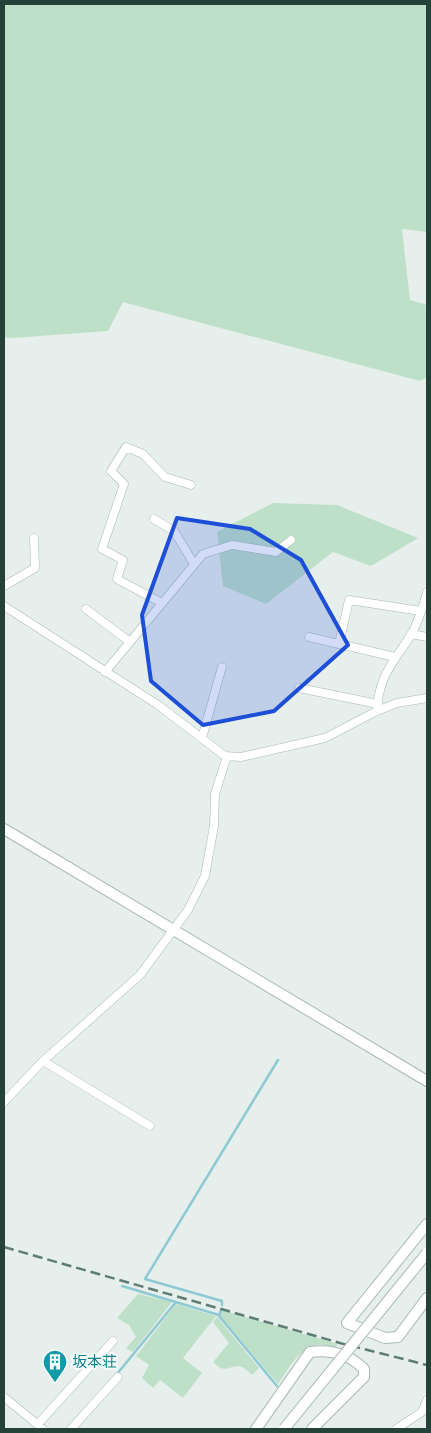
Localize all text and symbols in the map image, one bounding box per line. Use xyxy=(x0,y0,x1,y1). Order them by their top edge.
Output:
building icon: 坂本荘 xyxy=(42,1349,68,1383)
place label: 坂本荘 xyxy=(72,1353,117,1371)

